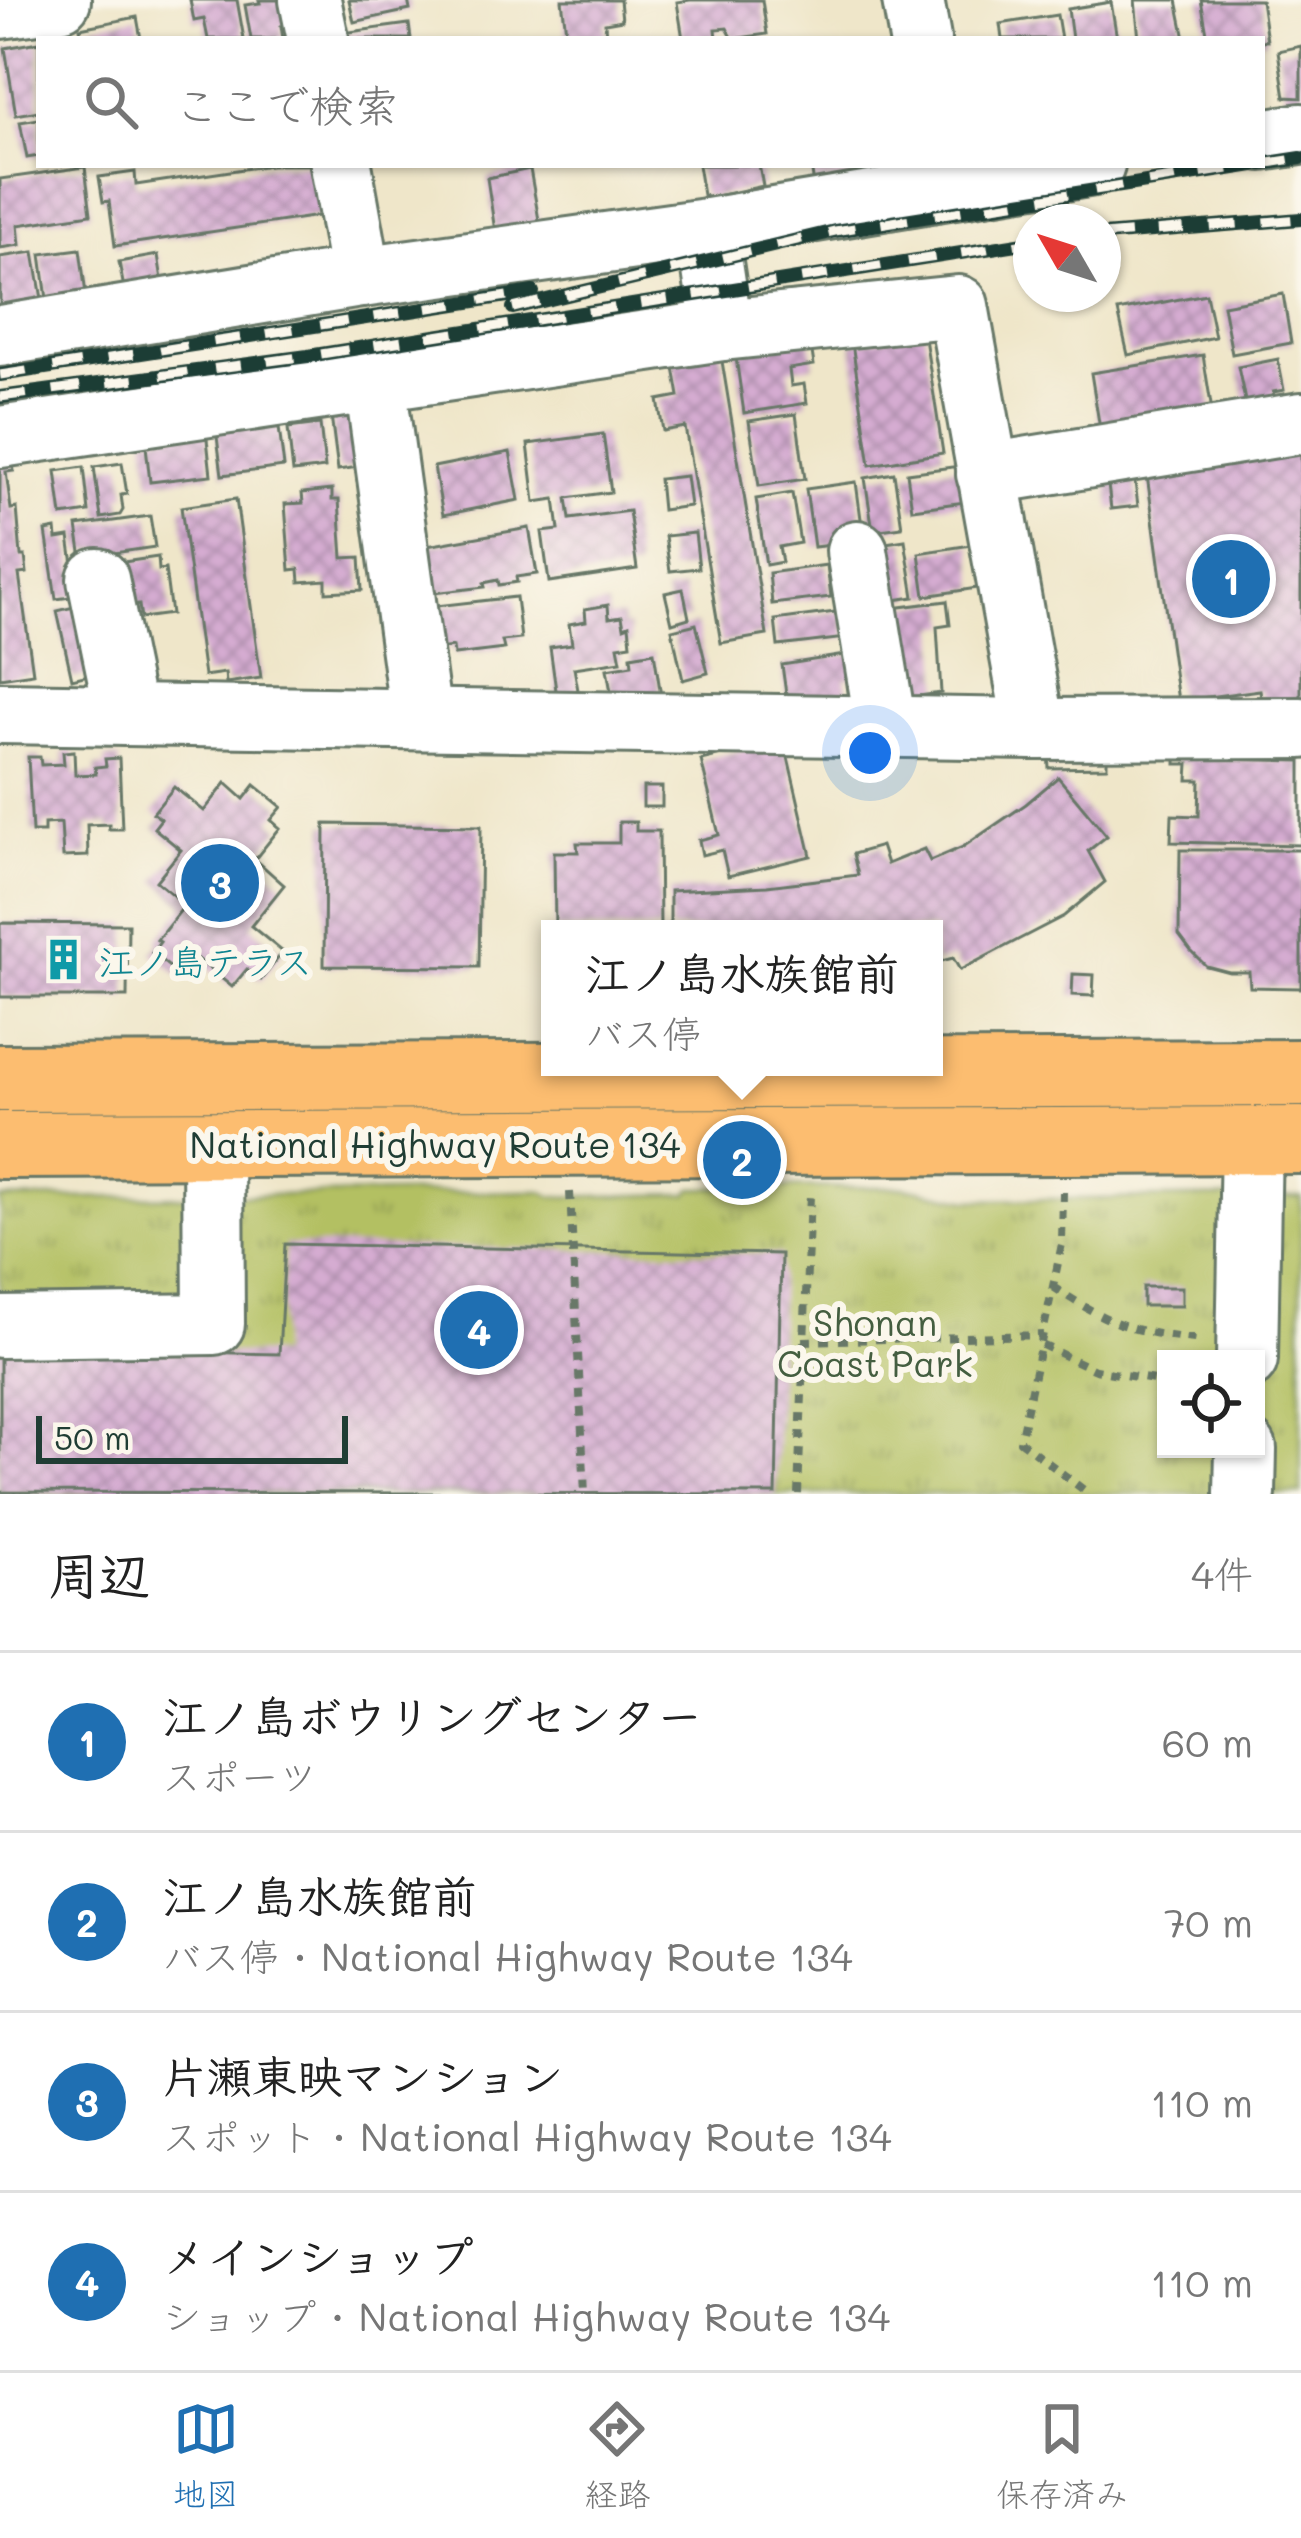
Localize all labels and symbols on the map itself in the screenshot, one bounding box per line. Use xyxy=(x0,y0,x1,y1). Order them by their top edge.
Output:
north arrow xyxy=(1013,204,1121,312)
pin: 1 xyxy=(1192,534,1270,624)
your location xyxy=(840,723,900,783)
pin: 3 xyxy=(181,838,259,928)
building icon: 江ノ島テラス xyxy=(41,937,87,983)
place label: 江ノ島テラス xyxy=(98,937,313,984)
pin: 2 xyxy=(703,1115,781,1205)
street label: National Highway Route 134 xyxy=(190,1120,680,1168)
pin: 4 xyxy=(440,1285,518,1375)
park label: Shonan Coast Park xyxy=(777,1298,973,1386)
scale bar xyxy=(36,1410,348,1463)

